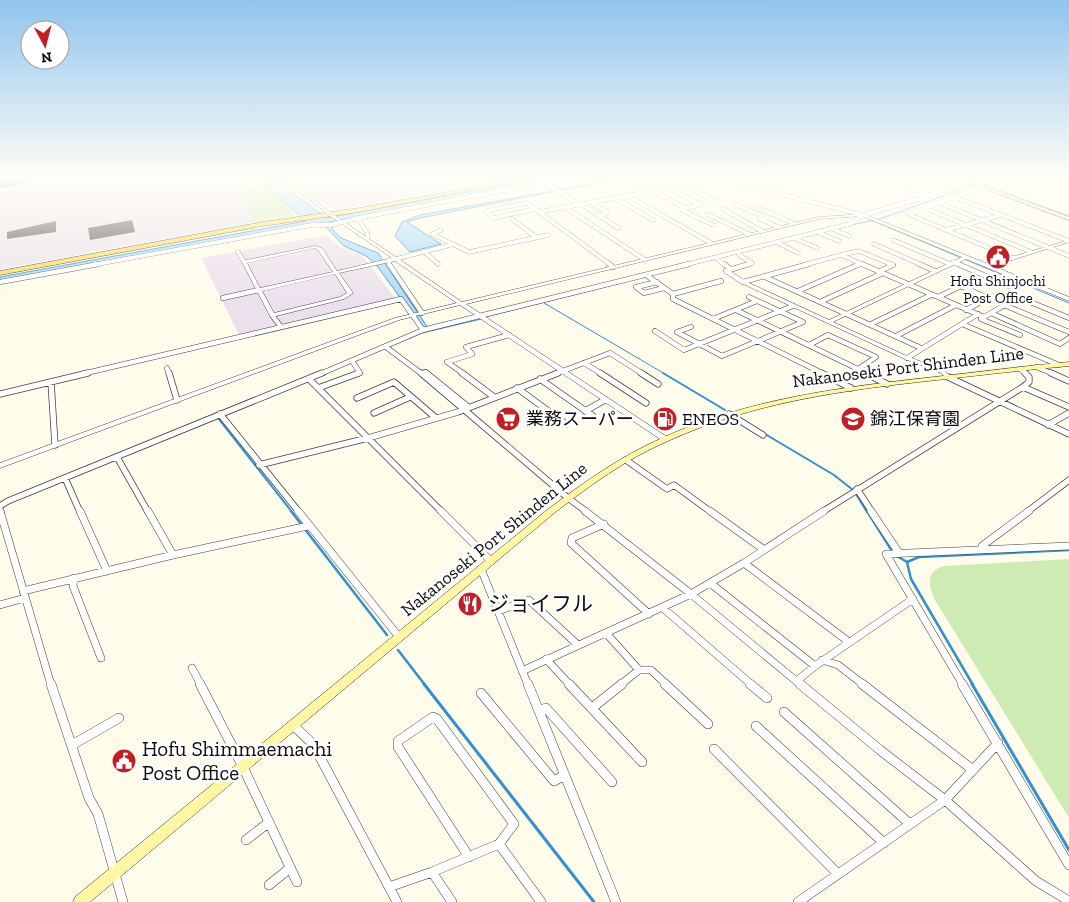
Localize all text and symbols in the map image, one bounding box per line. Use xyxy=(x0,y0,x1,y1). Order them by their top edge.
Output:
north arrow xyxy=(20,20,70,70)
text: N xyxy=(40,48,53,67)
public building icon: Hofu Shinjochi Post Office xyxy=(985,244,1011,270)
place label: Hofu Shinjochi Post Office xyxy=(950,272,1046,307)
street label: Nakanoseki Port Shinden Line xyxy=(791,342,1025,392)
supermarket icon: 業務スーパー xyxy=(495,406,521,432)
fuel station icon: ENEOS xyxy=(652,406,678,432)
school or university icon: 錦江保育園 xyxy=(840,406,866,432)
place label: 業務スーパー xyxy=(526,408,634,430)
place label: ENEOS xyxy=(682,408,739,430)
place label: 錦江保育園 xyxy=(870,408,960,430)
street label: Nakanoseki Port Shinden Line xyxy=(397,457,591,621)
restaurant icon: ジョイフル xyxy=(457,591,483,617)
place label: ジョイフル xyxy=(488,591,593,616)
place label: Hofu Shimmaemachi Post Office xyxy=(142,736,332,785)
public building icon: Hofu Shimmaemachi Post Office xyxy=(111,748,137,774)

